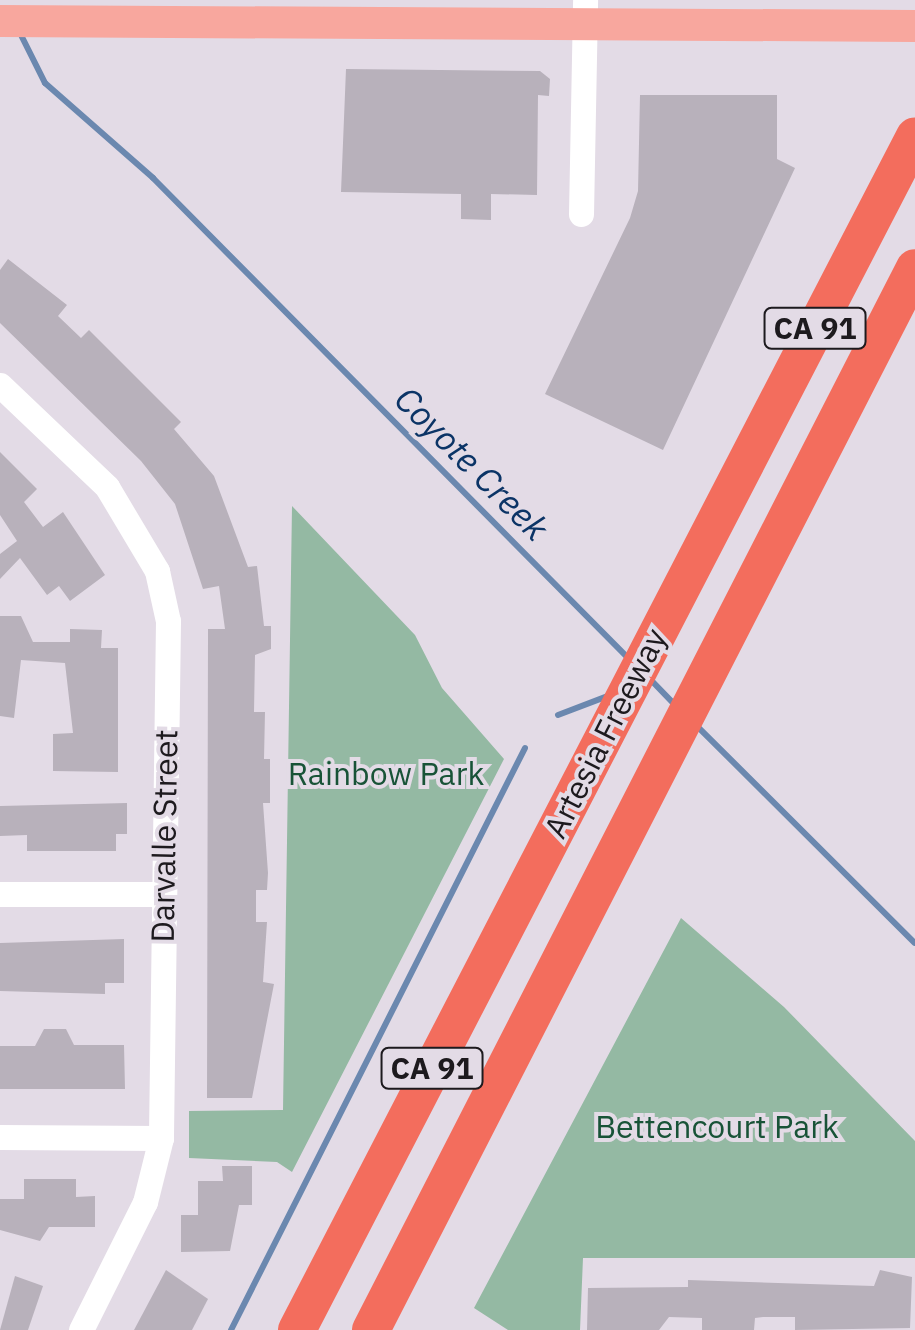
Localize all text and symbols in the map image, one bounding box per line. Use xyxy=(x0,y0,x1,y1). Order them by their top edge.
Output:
road number: CA 91 xyxy=(762,303,868,353)
water label: Coyote Creek xyxy=(386,377,558,549)
street label: Artesia Freeway xyxy=(536,622,674,844)
street label: Darvalle Street xyxy=(143,729,185,943)
park label: Rainbow Park xyxy=(288,754,484,792)
road number: CA 91 xyxy=(380,1043,484,1093)
park label: Bettencourt Park xyxy=(595,1107,839,1145)

